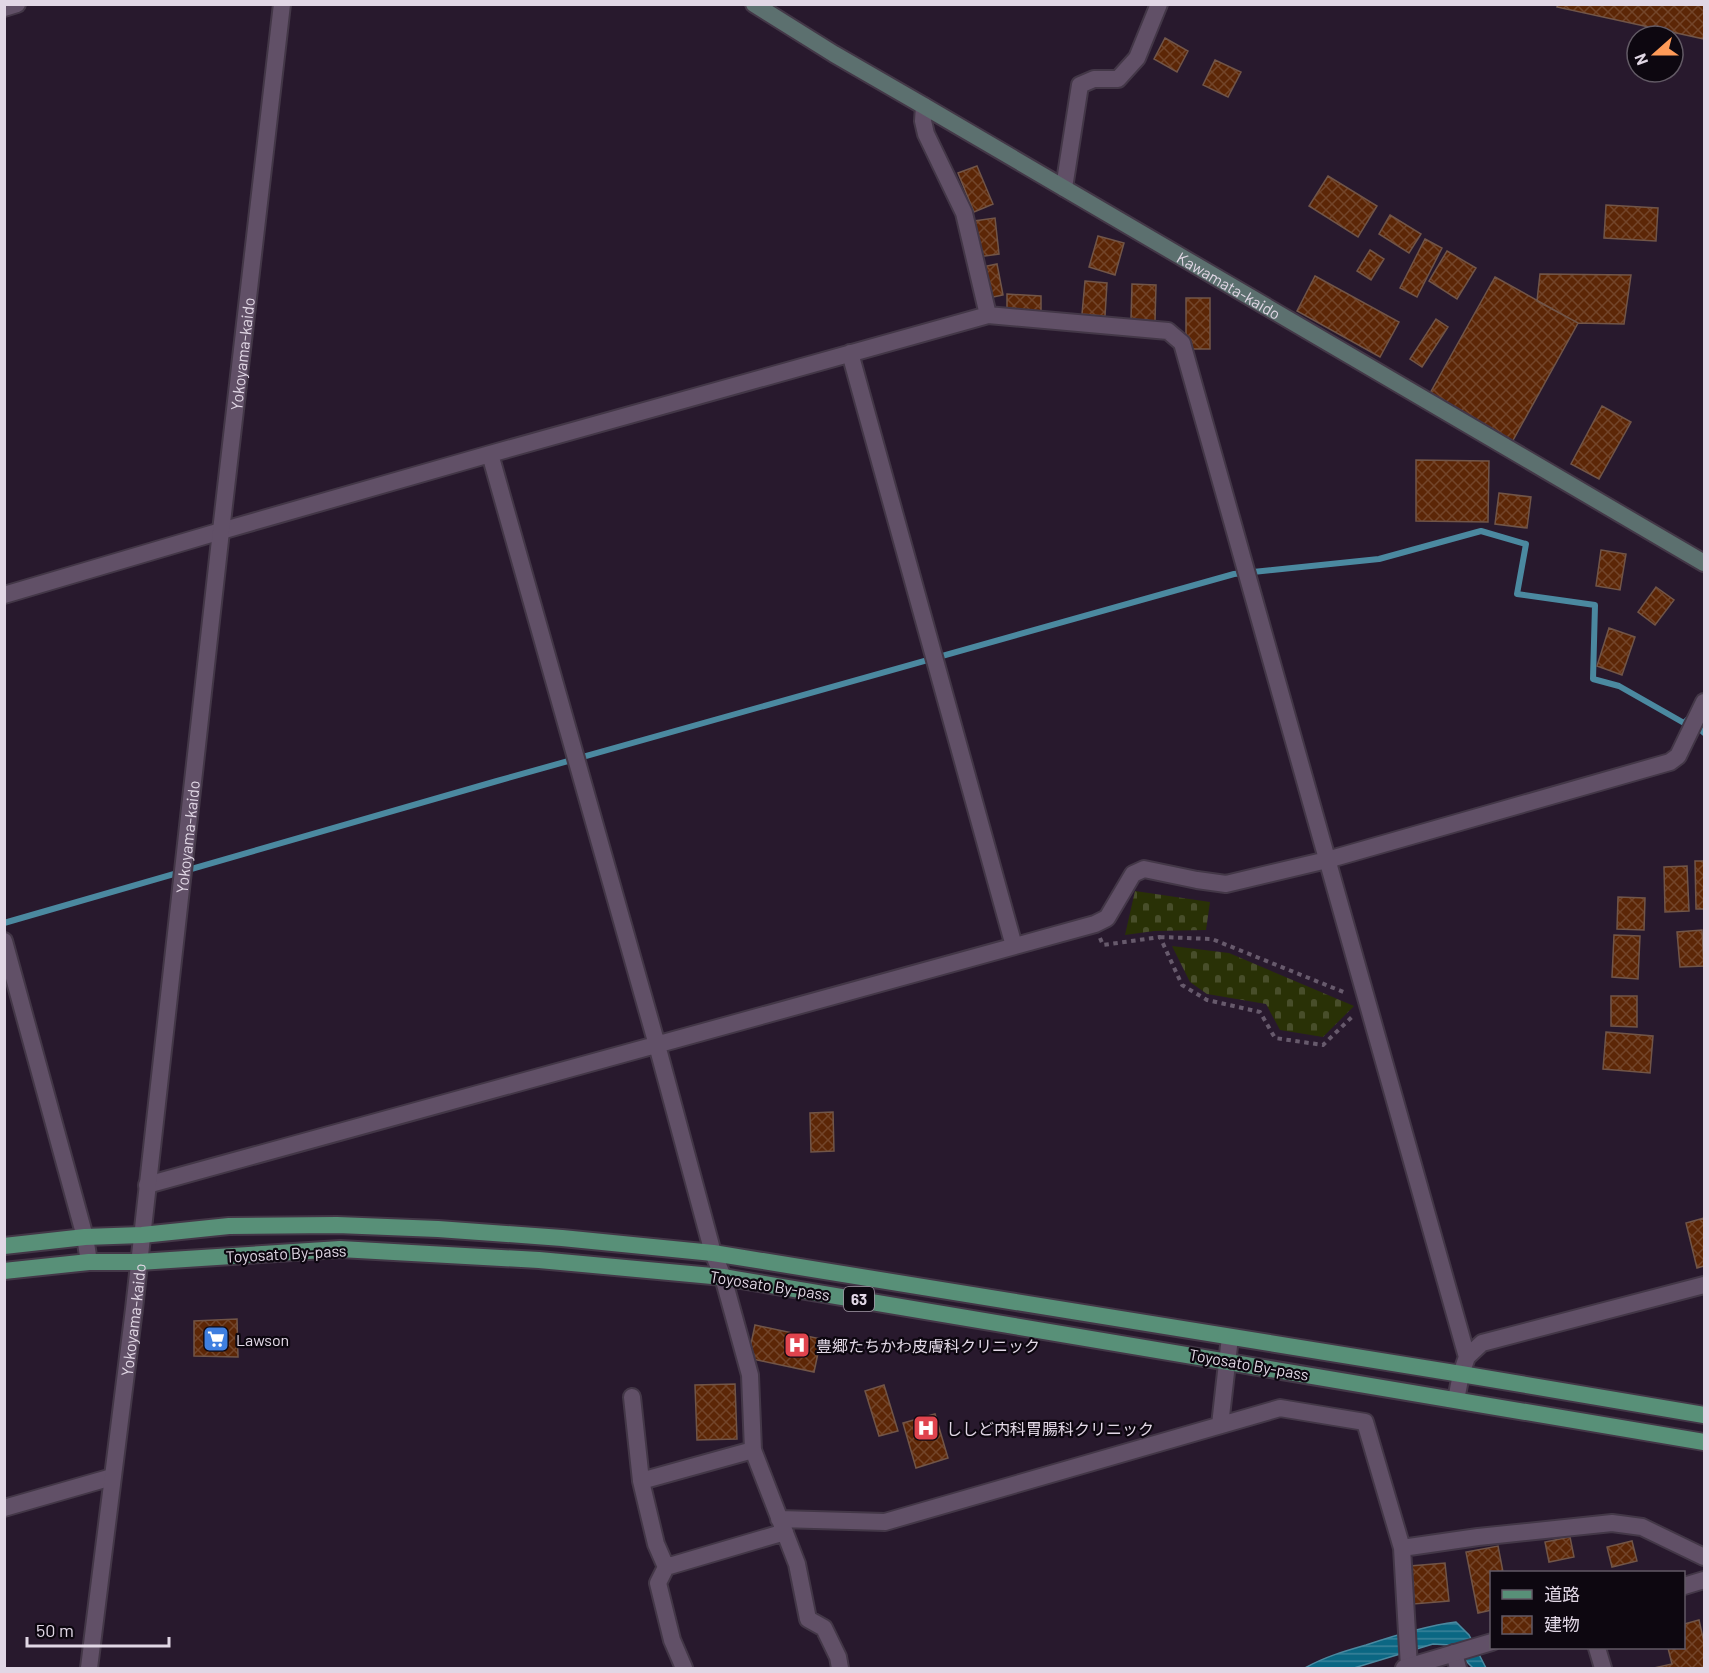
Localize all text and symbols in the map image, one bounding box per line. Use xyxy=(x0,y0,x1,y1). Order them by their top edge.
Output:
north arrow xyxy=(1625,24,1685,84)
text: N xyxy=(1630,51,1651,68)
street label: Kawamata-kaido xyxy=(1174,247,1284,323)
street label: Yokoyama-kaido xyxy=(226,296,257,411)
street label: Yokoyama-kaido xyxy=(171,779,203,894)
street label: Toyosato By-pass xyxy=(225,1240,347,1266)
street label: Yokoyama-kaido xyxy=(116,1262,149,1377)
street label: Toyosato By-pass xyxy=(709,1266,831,1304)
road number: 63 xyxy=(844,1287,874,1311)
supermarket icon: Lawson xyxy=(201,1324,231,1354)
place label: Lawson xyxy=(236,1330,289,1349)
hospital icon: 豊郷たちかわ皮膚科クリニック xyxy=(782,1330,812,1360)
place label: 豊郷たちかわ皮膚科クリニック xyxy=(816,1336,1040,1355)
street label: Toyosato By-pass xyxy=(1188,1344,1310,1384)
hospital icon: ししど内科胃腸科クリニック xyxy=(911,1413,941,1443)
place label: ししど内科胃腸科クリニック xyxy=(946,1419,1154,1438)
legend xyxy=(1490,1571,1685,1649)
text: 道路 xyxy=(1544,1583,1580,1605)
scale bar xyxy=(27,1610,170,1648)
text: 建物 xyxy=(1544,1613,1580,1635)
text: 50 m xyxy=(36,1619,74,1641)

